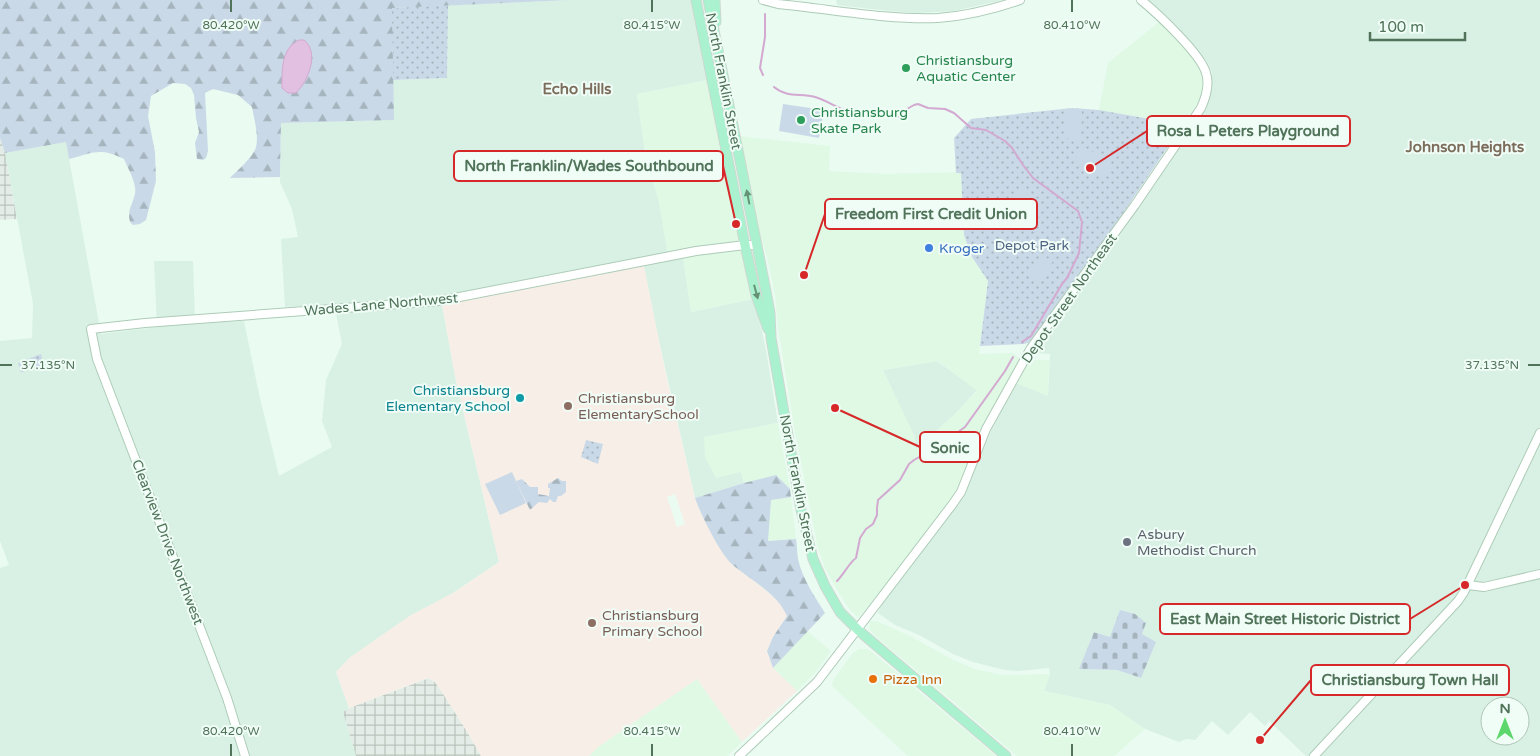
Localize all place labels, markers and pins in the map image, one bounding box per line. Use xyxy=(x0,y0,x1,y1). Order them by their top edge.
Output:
place label: Christiansburg Aquatic Center xyxy=(916,52,1016,85)
marker: Christiansburg Aquatic Center xyxy=(900,62,912,74)
place label: Christiansburg Skate Park xyxy=(811,104,908,137)
marker: Christiansburg Skate Park xyxy=(795,114,807,126)
callout: Rosa L Peters Playground xyxy=(1147,116,1350,146)
callout: North Franklin/Wades Southbound xyxy=(454,151,723,181)
callout: Freedom First Credit Union xyxy=(825,199,1037,229)
place label: Kroger xyxy=(939,240,985,257)
marker: Kroger xyxy=(923,242,935,254)
place label: Christiansburg Elementary School xyxy=(386,382,510,415)
place label: Christiansburg ElementarySchool xyxy=(578,390,699,423)
marker: Christiansburg Elementary School xyxy=(514,392,526,404)
marker: Christiansburg ElementarySchool xyxy=(562,400,574,412)
callout: Sonic xyxy=(920,432,980,462)
place label: Asbury Methodist Church xyxy=(1137,526,1256,559)
marker: Asbury Methodist Church xyxy=(1121,536,1133,548)
callout: East Main Street Historic District xyxy=(1160,604,1410,634)
place label: Christiansburg Primary School xyxy=(602,607,703,640)
marker: Christiansburg Primary School xyxy=(586,617,598,629)
callout: Christiansburg Town Hall xyxy=(1311,665,1509,695)
place label: Pizza Inn xyxy=(883,671,942,688)
marker: Pizza Inn xyxy=(867,673,879,685)

